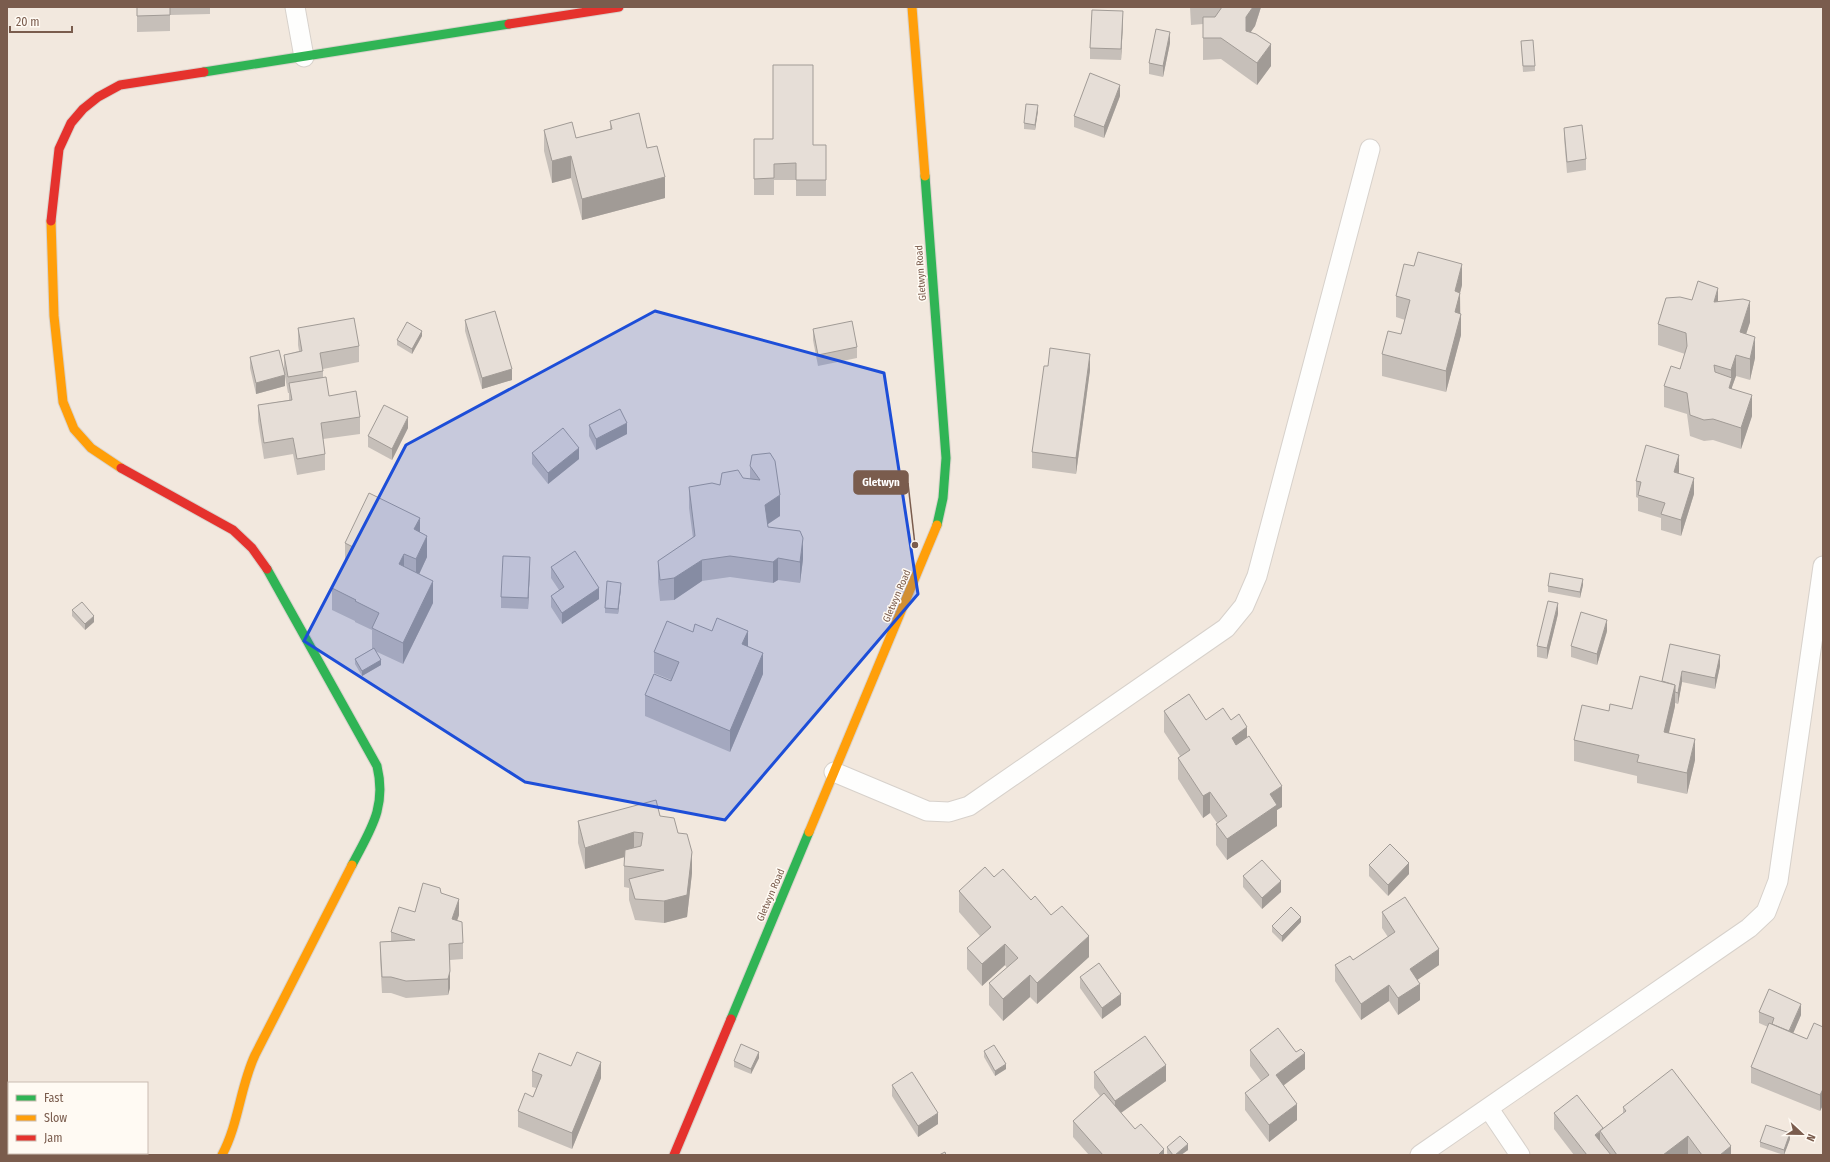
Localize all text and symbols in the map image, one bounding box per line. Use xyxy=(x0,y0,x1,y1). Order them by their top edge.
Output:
scale bar xyxy=(10,8,72,34)
text: 20 m xyxy=(16,15,40,29)
street label: Gletwyn Road xyxy=(913,245,929,301)
callout: Gletwyn xyxy=(854,471,908,494)
text: Gletwyn xyxy=(862,476,900,489)
street label: Gletwyn Road xyxy=(881,568,913,624)
street label: Gletwyn Road xyxy=(755,867,787,923)
legend xyxy=(8,1082,148,1154)
text: Fast xyxy=(44,1091,63,1105)
text: Slow xyxy=(44,1111,67,1125)
north arrow xyxy=(1782,1114,1822,1154)
text: Jam xyxy=(44,1131,62,1145)
text: N xyxy=(1804,1132,1818,1143)

